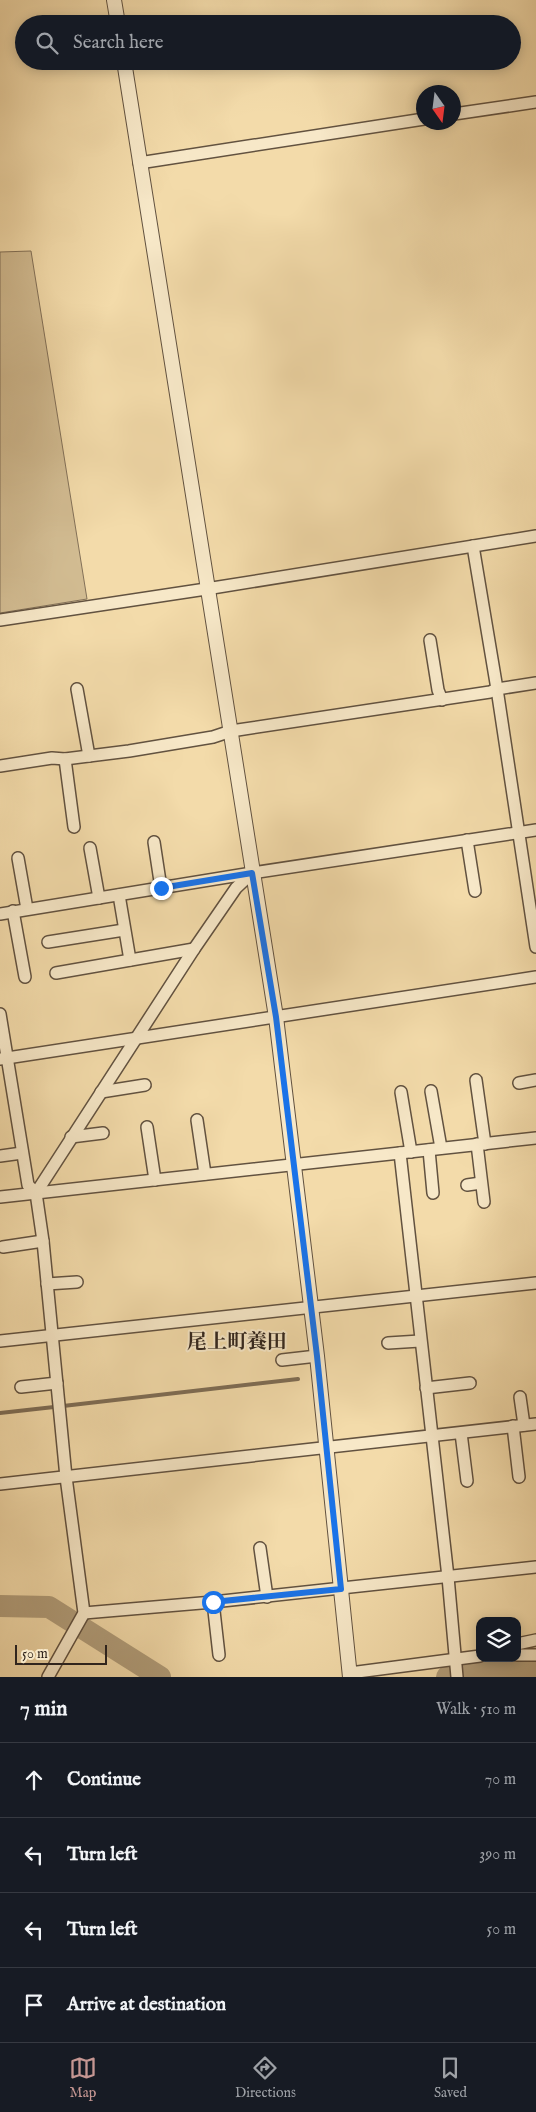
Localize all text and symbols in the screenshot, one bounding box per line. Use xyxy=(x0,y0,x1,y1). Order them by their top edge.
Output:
search box xyxy=(15,15,521,70)
icon: search xyxy=(33,29,61,57)
text: Search here xyxy=(73,31,164,55)
north arrow xyxy=(416,85,461,130)
route end xyxy=(150,877,173,900)
district label: 尾上町養田 xyxy=(187,1330,287,1355)
route start xyxy=(202,1591,225,1614)
map controls xyxy=(476,1617,521,1662)
button: layers xyxy=(476,1617,521,1662)
scale bar xyxy=(15,1642,108,1665)
text: 50 m xyxy=(22,1645,48,1663)
text: 7 min xyxy=(20,1696,67,1723)
text: Walk · 510 m xyxy=(436,1700,516,1720)
icon: ahead xyxy=(20,1766,48,1794)
text: Continue xyxy=(67,1768,141,1792)
text: 70 m xyxy=(485,1770,516,1790)
icon: left xyxy=(20,1841,48,1869)
text: Turn left xyxy=(67,1843,138,1867)
text: 390 m xyxy=(479,1845,516,1865)
icon: left xyxy=(20,1916,48,1944)
text: Turn left xyxy=(67,1918,138,1942)
text: 50 m xyxy=(487,1920,516,1940)
icon: arrive xyxy=(20,1991,48,2019)
text: Arrive at destination xyxy=(67,1993,226,2017)
tab: Map xyxy=(69,2054,97,2102)
tab: Directions xyxy=(235,2054,296,2102)
tab: Saved xyxy=(434,2054,467,2102)

